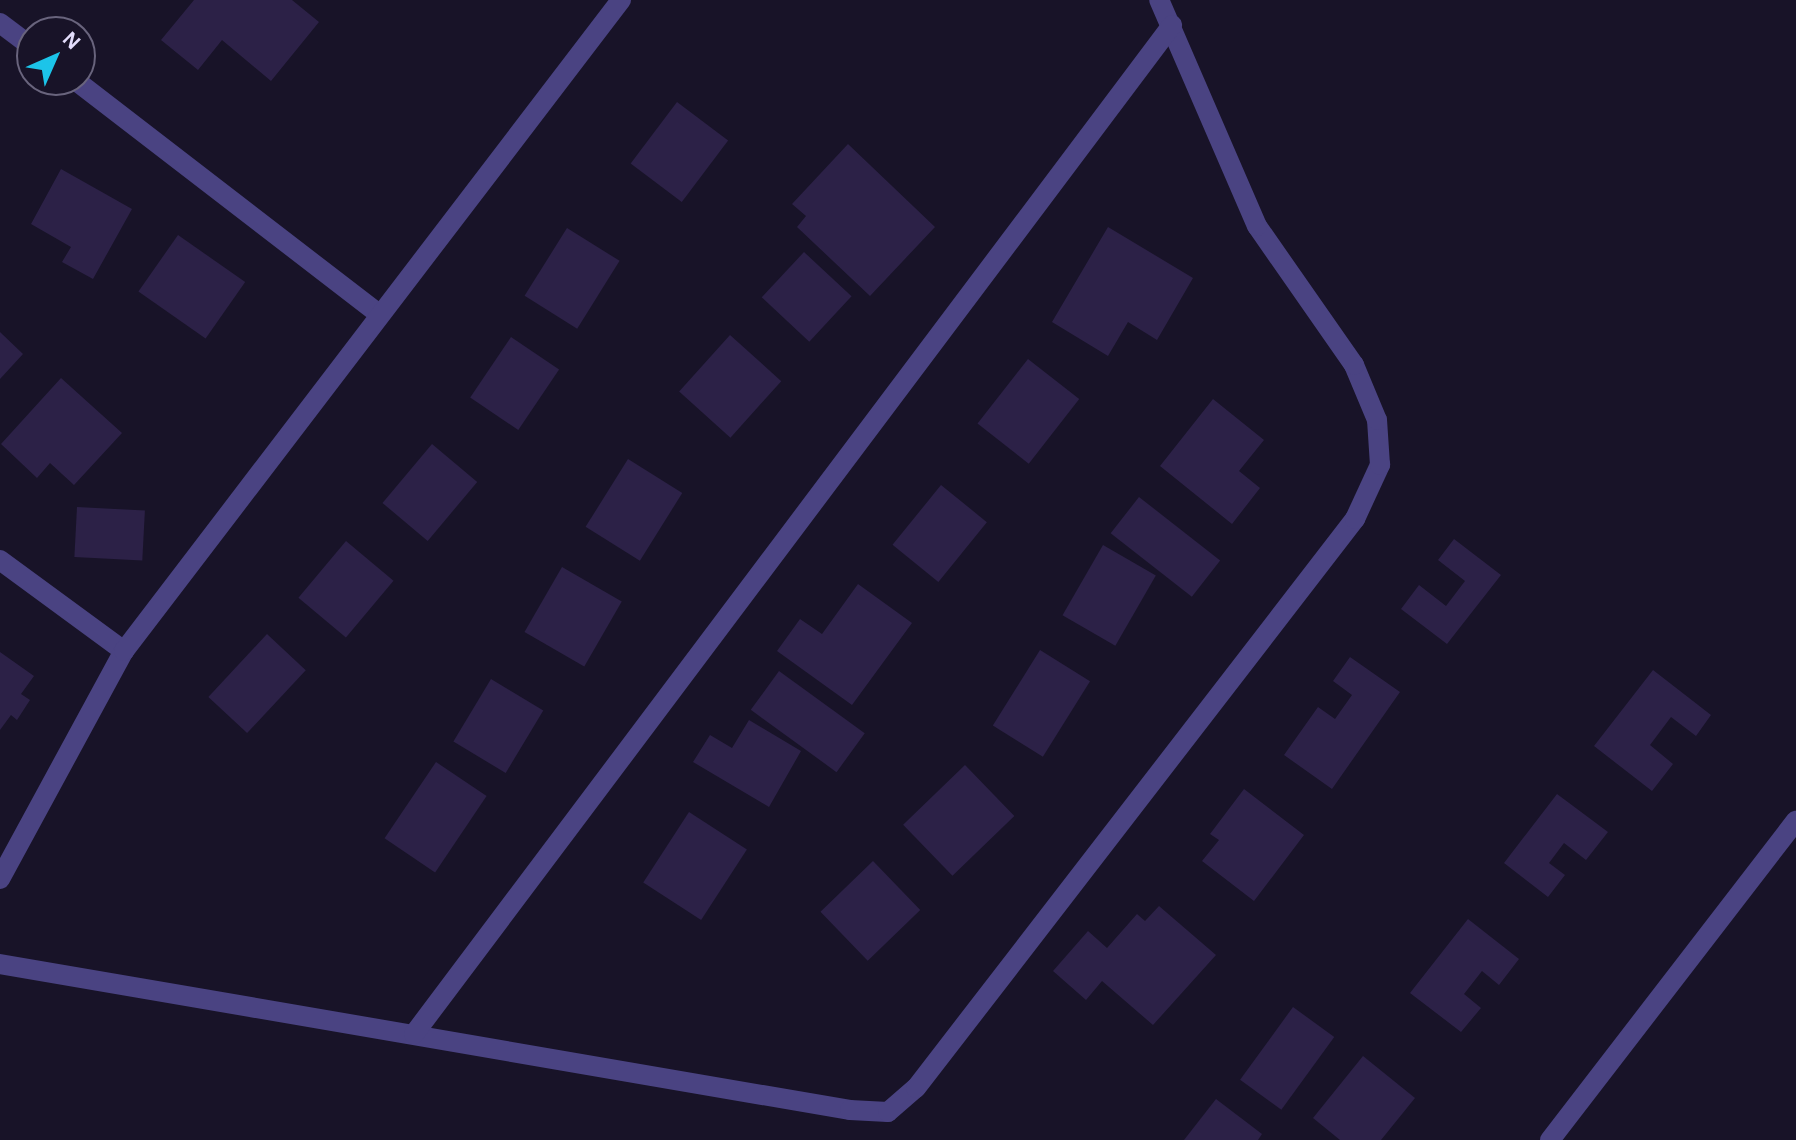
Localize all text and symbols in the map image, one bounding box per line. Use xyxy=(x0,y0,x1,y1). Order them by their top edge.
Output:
north arrow xyxy=(16,16,96,96)
text: N xyxy=(58,27,85,54)

